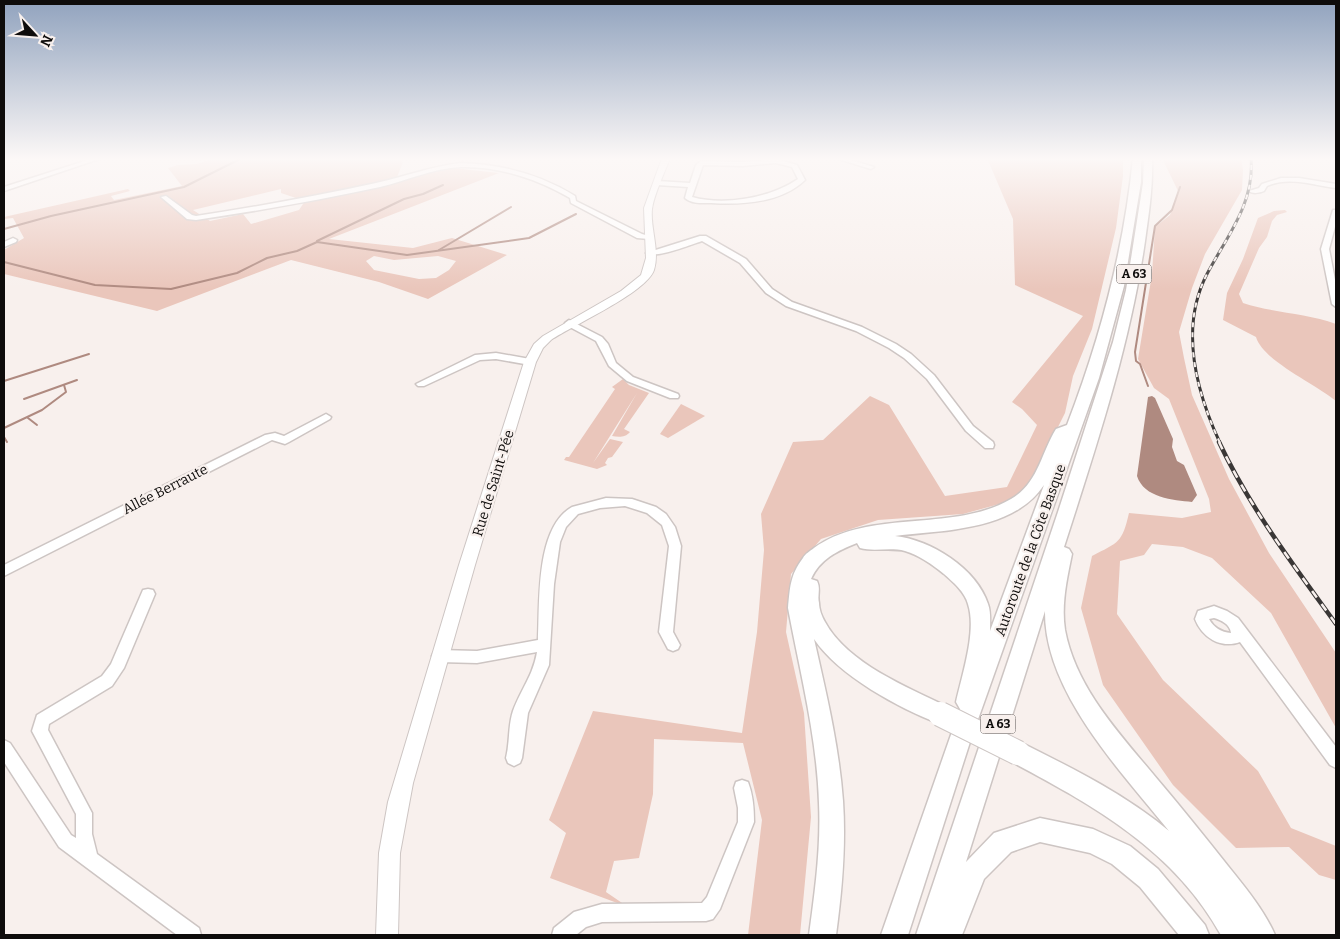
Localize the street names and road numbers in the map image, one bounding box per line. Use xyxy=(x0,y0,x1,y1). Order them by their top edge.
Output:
road number: A 63 xyxy=(1116,264,1152,284)
street label: Rue de Saint-Pée xyxy=(469,428,518,538)
street label: Allée Berraute xyxy=(120,461,211,518)
street label: Autoroute de la Côte Basque xyxy=(991,462,1070,638)
road number: A 63 xyxy=(980,714,1016,734)

